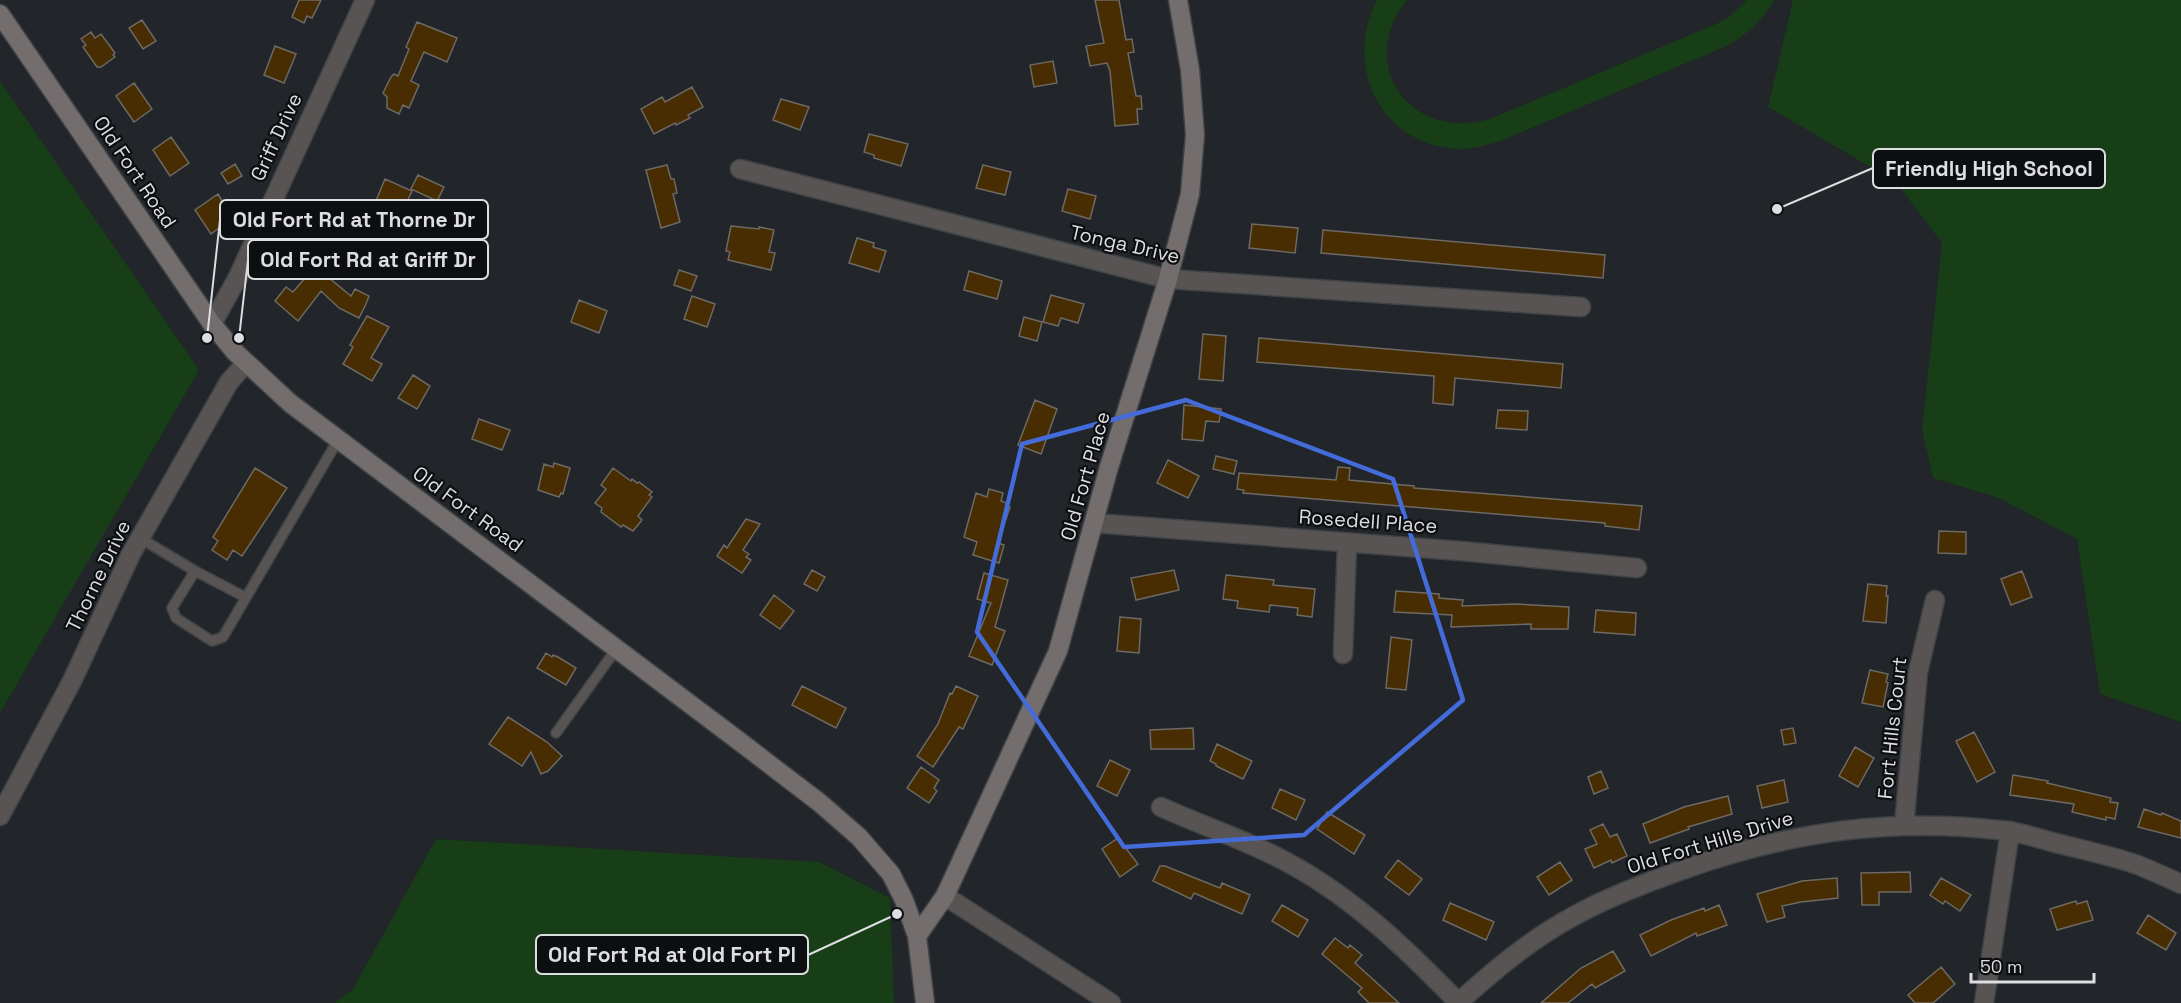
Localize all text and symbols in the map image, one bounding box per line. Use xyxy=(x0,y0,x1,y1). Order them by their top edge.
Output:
street label: Griff Drive xyxy=(244,89,308,185)
street label: Old Fort Road xyxy=(88,111,182,233)
callout: Friendly High School xyxy=(1873,149,2105,188)
text: Friendly High School xyxy=(1885,155,2093,182)
callout: Old Fort Rd at Thorne Dr xyxy=(220,200,488,239)
text: Old Fort Rd at Thorne Dr xyxy=(233,206,475,233)
street label: Tonga Drive xyxy=(1068,219,1182,269)
callout: Old Fort Rd at Griff Dr xyxy=(248,240,488,279)
text: Old Fort Rd at Griff Dr xyxy=(260,246,476,273)
street label: Old Fort Place xyxy=(1054,408,1116,544)
street label: Old Fort Road xyxy=(408,460,528,558)
street label: Rosedell Place xyxy=(1298,503,1438,539)
street label: Thorne Drive xyxy=(60,516,136,636)
street label: Fort Hills Court xyxy=(1872,656,1912,800)
street label: Old Fort Hills Drive xyxy=(1624,804,1796,880)
callout: Old Fort Rd at Old Fort Pl xyxy=(536,935,808,974)
text: Old Fort Rd at Old Fort Pl xyxy=(548,941,796,968)
scale bar xyxy=(1971,946,2094,984)
text: 50 m xyxy=(1980,955,2022,978)

